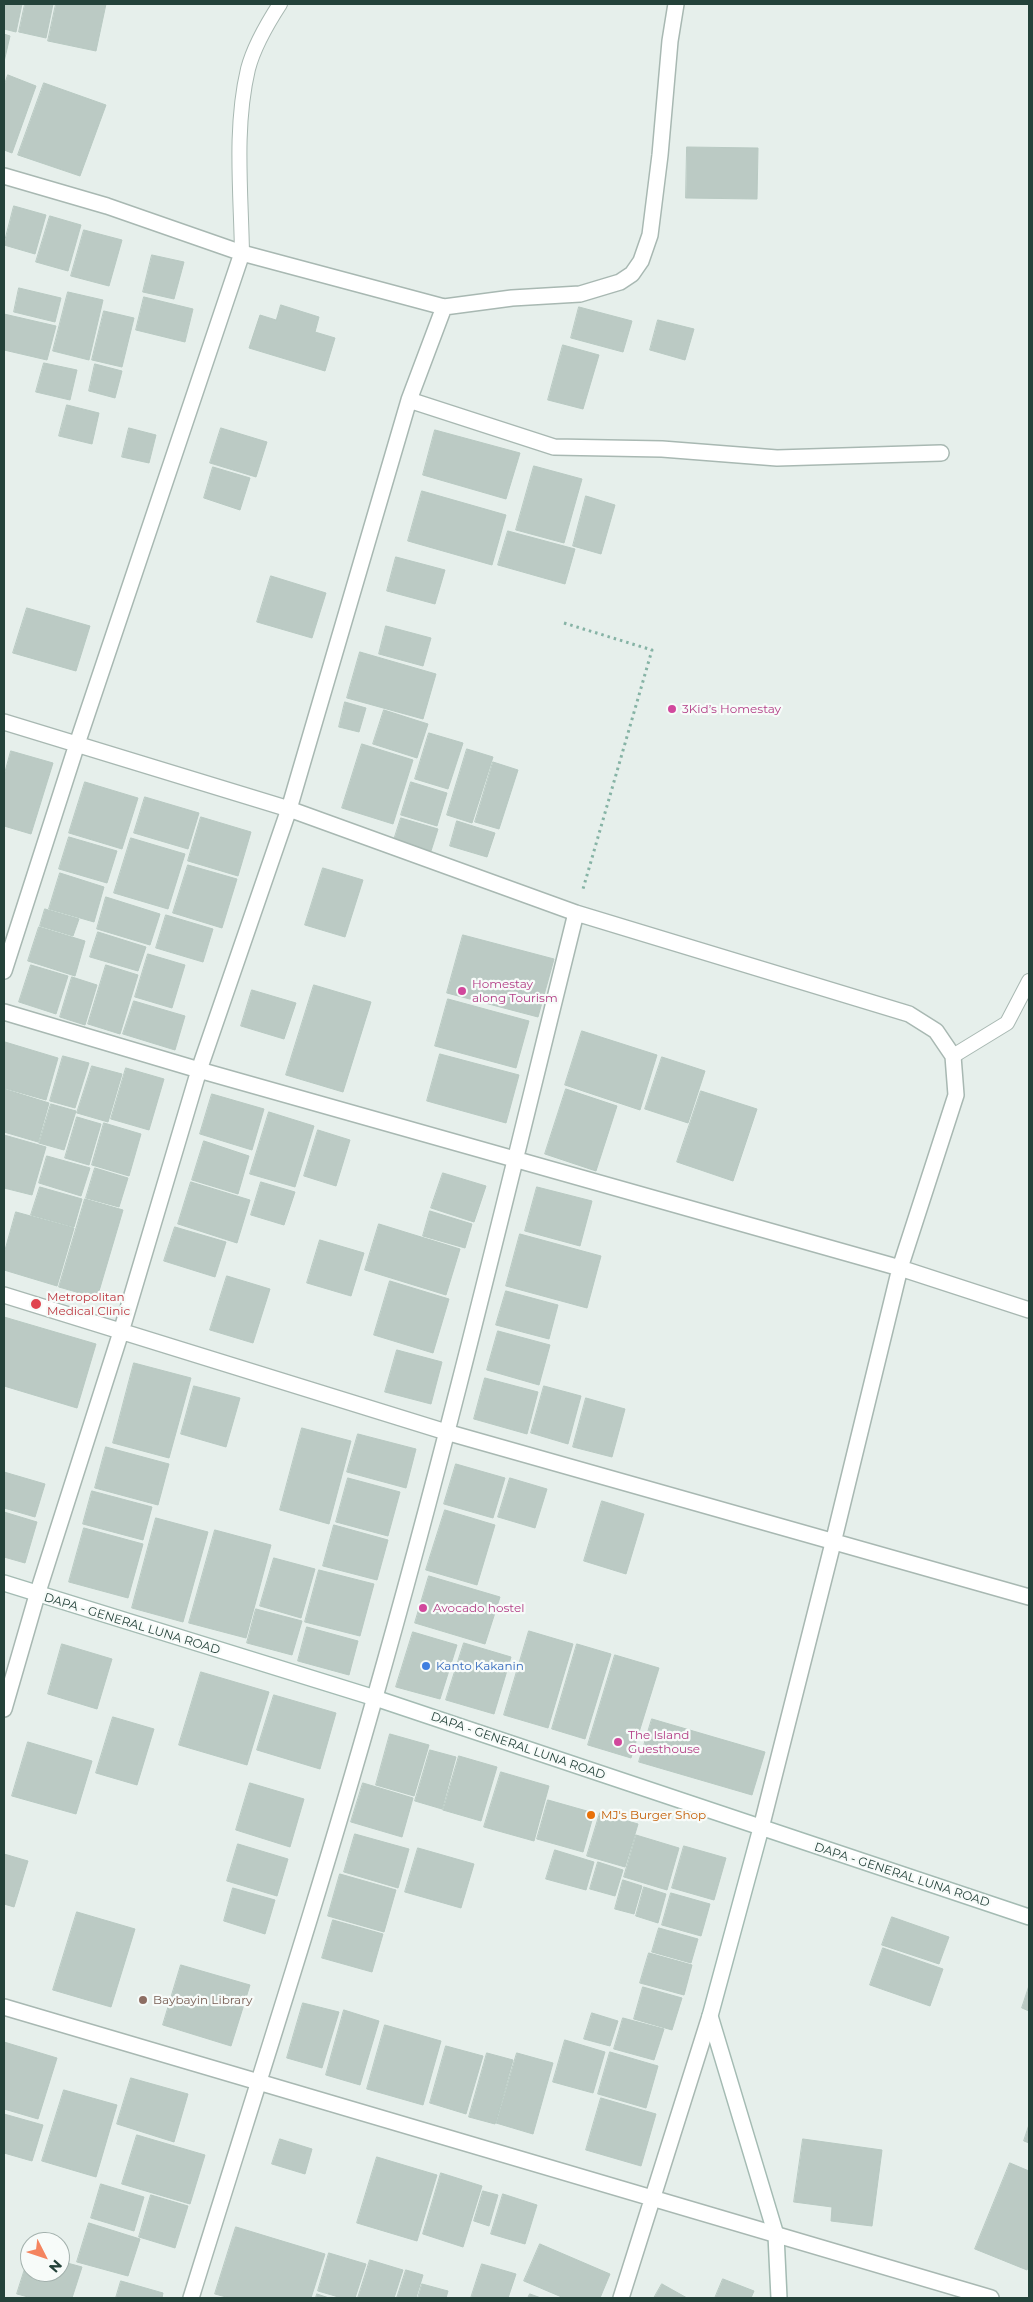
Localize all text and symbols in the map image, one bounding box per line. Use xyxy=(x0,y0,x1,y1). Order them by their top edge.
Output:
place label: 3Kid’s Homestay xyxy=(682,702,781,716)
marker: 3Kid’s Homestay xyxy=(666,703,678,715)
place label: Homestay along Tourism xyxy=(472,977,558,1005)
marker: Homestay along Tourism xyxy=(456,985,468,997)
place label: Metropolitan Medical Clinic xyxy=(47,1290,130,1318)
marker: Metropolitan Medical Clinic xyxy=(29,1297,43,1311)
street label: DAPA - GENERAL LUNA ROAD xyxy=(42,1590,222,1658)
place label: Avocado hostel xyxy=(433,1601,524,1615)
marker: Avocado hostel xyxy=(417,1602,429,1614)
place label: Kanto Kakanin xyxy=(436,1659,524,1673)
marker: Kanto Kakanin xyxy=(420,1660,432,1672)
street label: DAPA - GENERAL LUNA ROAD xyxy=(429,1709,607,1783)
place label: The Island Guesthouse xyxy=(628,1728,700,1756)
marker: The Island Guesthouse xyxy=(612,1736,624,1748)
place label: MJ's Burger Shop xyxy=(601,1808,706,1822)
marker: MJ's Burger Shop xyxy=(585,1809,597,1821)
street label: DAPA - GENERAL LUNA ROAD xyxy=(812,1840,992,1910)
place label: Baybayin Library xyxy=(153,1993,252,2007)
marker: Baybayin Library xyxy=(137,1994,149,2006)
north arrow xyxy=(20,2232,70,2282)
text: N xyxy=(45,2256,66,2276)

